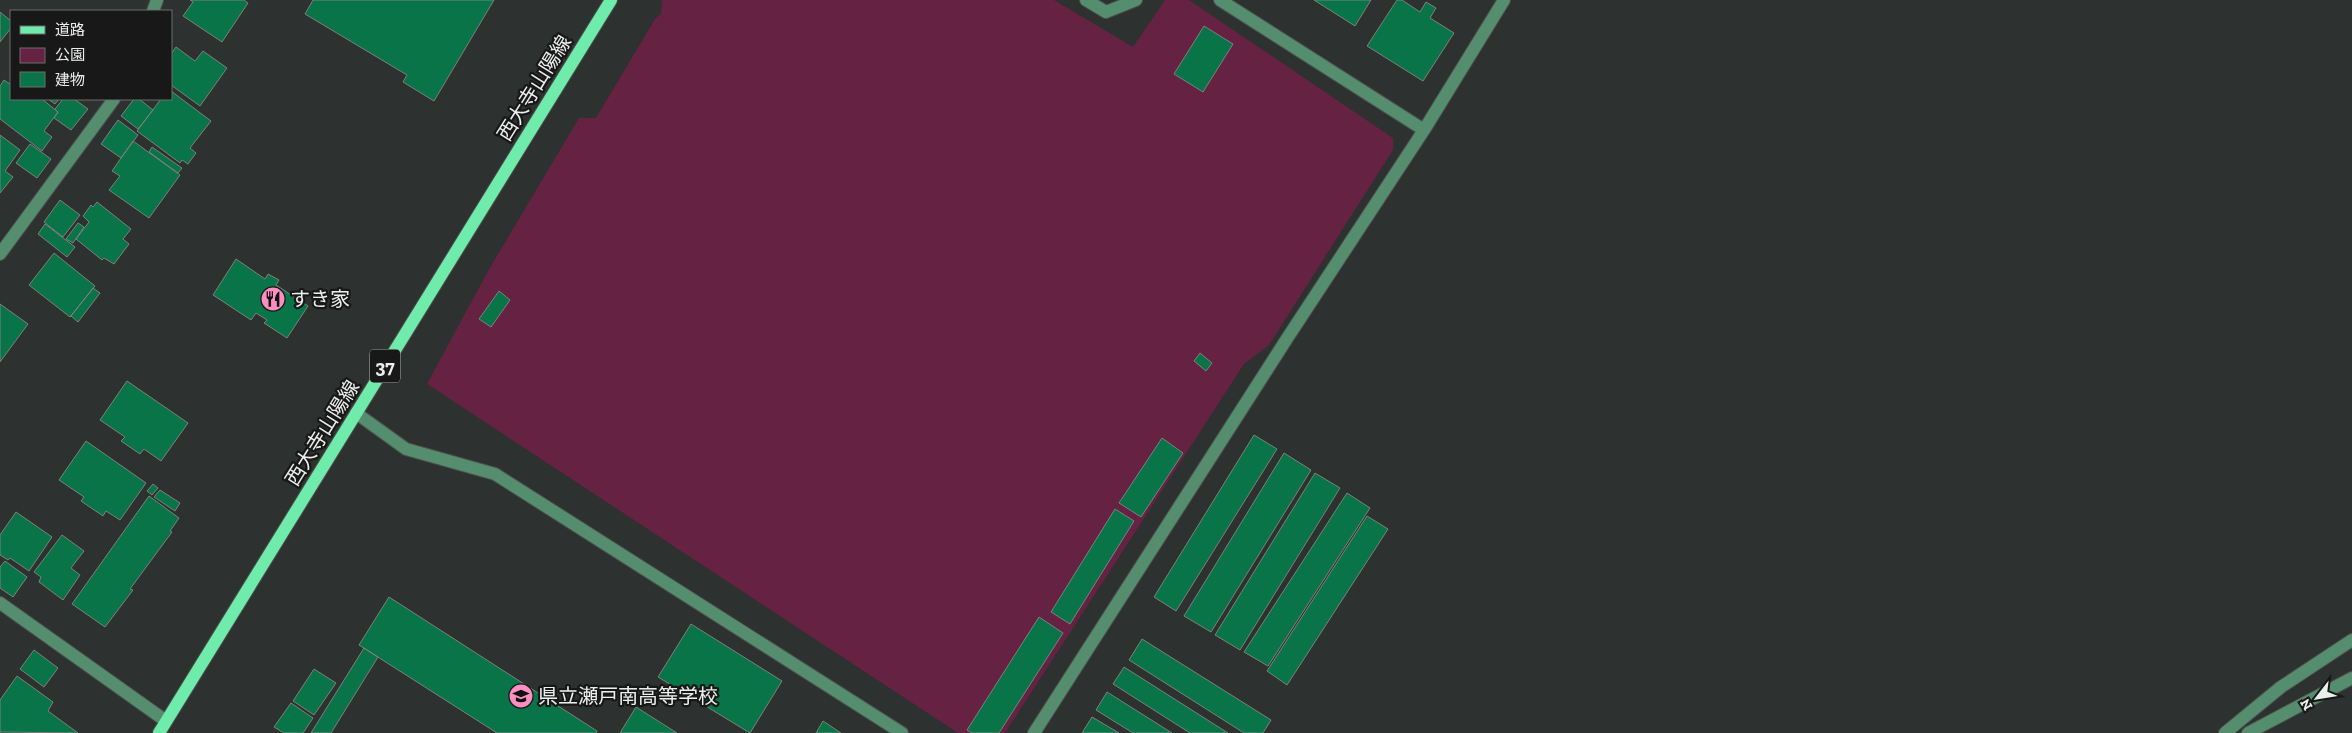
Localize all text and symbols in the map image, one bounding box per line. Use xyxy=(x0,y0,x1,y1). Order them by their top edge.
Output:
legend xyxy=(10,10,172,100)
text: 道路 xyxy=(55,21,85,39)
street label: 西大寺山陽線 xyxy=(492,31,576,145)
text: 公園 xyxy=(55,46,85,64)
text: 建物 xyxy=(55,71,85,89)
restaurant icon: すき家 xyxy=(260,286,286,312)
place label: すき家 xyxy=(290,287,350,311)
road number: 37 xyxy=(370,350,400,382)
street label: 西大寺山陽線 xyxy=(280,376,364,490)
north arrow xyxy=(2292,673,2342,723)
school or university icon: 県立瀬戸南高等学校 xyxy=(508,683,534,709)
place label: 県立瀬戸南高等学校 xyxy=(538,684,718,708)
text: N xyxy=(2296,695,2316,713)

